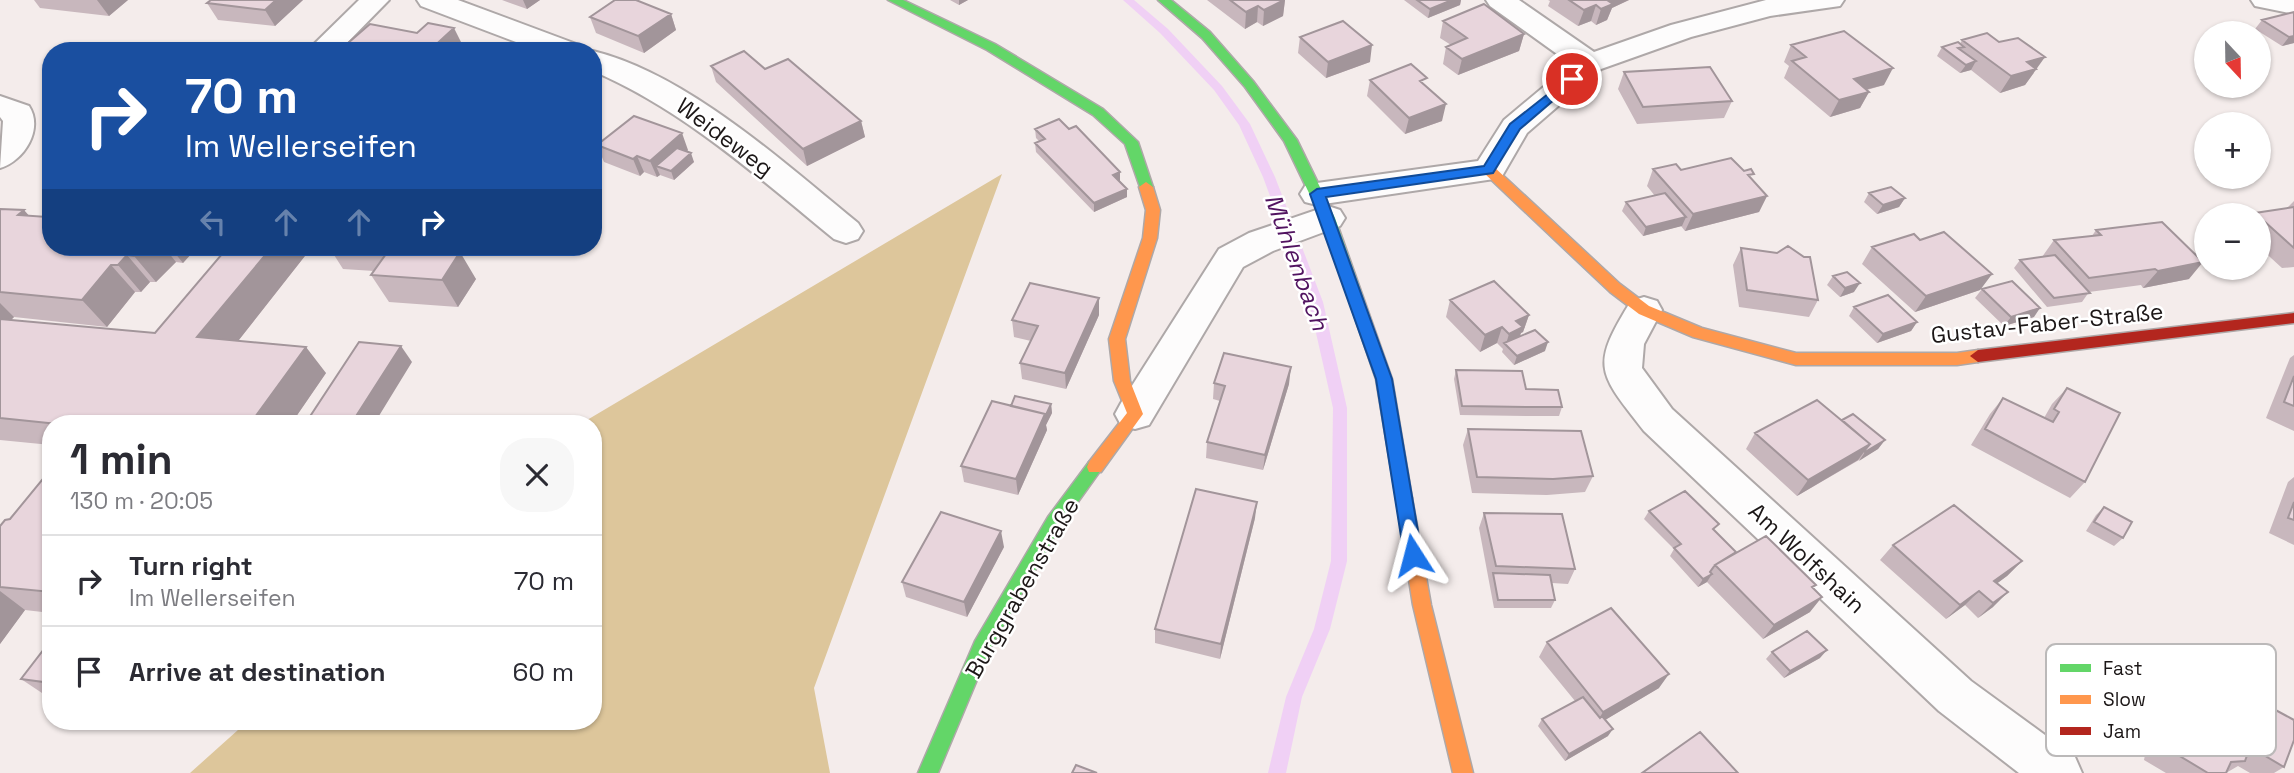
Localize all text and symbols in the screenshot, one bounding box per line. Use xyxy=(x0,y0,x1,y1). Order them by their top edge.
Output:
north arrow xyxy=(2194,21,2272,98)
map controls xyxy=(2194,21,2271,280)
pin xyxy=(1542,49,1602,109)
icon: arrive xyxy=(1553,60,1591,98)
text: 70 m xyxy=(185,65,298,127)
icon: right xyxy=(70,70,161,161)
street label: Weideweg xyxy=(671,91,779,183)
button: + xyxy=(2194,112,2271,189)
text: Im Wellerseifen xyxy=(185,126,417,166)
water label: Mühlenbach xyxy=(1258,190,1336,336)
icon: left xyxy=(194,203,232,241)
icon: ahead xyxy=(267,203,305,241)
icon: ahead xyxy=(340,203,378,241)
icon: right xyxy=(413,203,451,241)
button: − xyxy=(2194,203,2271,280)
street label: Gustav-Faber-Straße xyxy=(1929,296,2165,350)
text: 1 min xyxy=(70,433,173,486)
button: close xyxy=(500,438,574,512)
text: 130 m · 20:05 xyxy=(70,486,213,516)
street label: Burggrabenstraße xyxy=(958,493,1086,683)
street label: Am Wolfshain xyxy=(1742,496,1872,620)
position arrow xyxy=(1376,518,1450,592)
text: Turn right xyxy=(129,549,253,583)
icon: right xyxy=(70,562,108,600)
text: 70 m xyxy=(514,564,574,598)
text: Im Wellerseifen xyxy=(129,583,296,613)
legend xyxy=(2046,644,2276,756)
icon: arrive xyxy=(70,653,108,691)
text: Arrive at destination xyxy=(129,655,386,689)
text: 60 m xyxy=(512,655,574,689)
text: Fast xyxy=(2103,656,2143,681)
text: Slow xyxy=(2103,687,2146,712)
text: Jam xyxy=(2103,719,2141,744)

